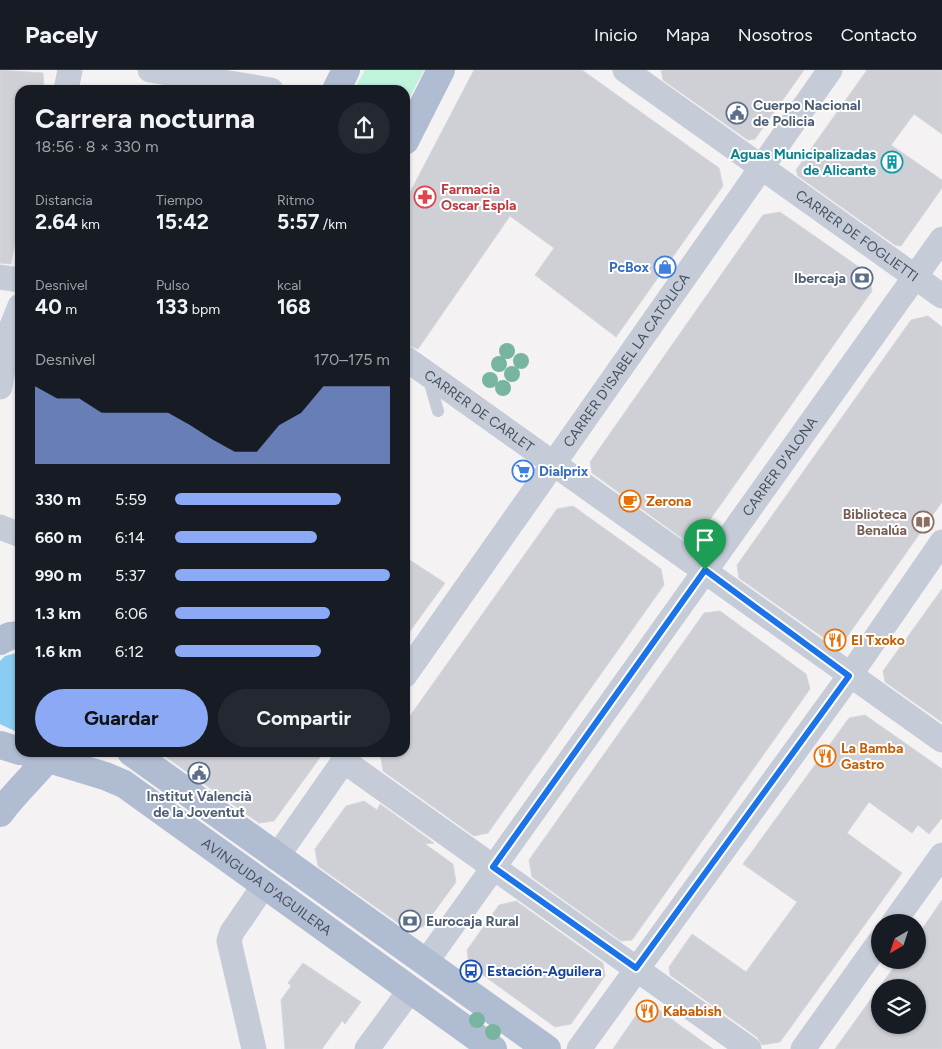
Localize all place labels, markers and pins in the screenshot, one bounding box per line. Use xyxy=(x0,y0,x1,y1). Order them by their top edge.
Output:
place label: Cuerpo Nacional de Policia xyxy=(753,97,861,130)
public building icon: Cuerpo Nacional de Policia xyxy=(725,101,749,125)
place label: Aguas Municipalizadas de Alicante xyxy=(730,146,876,179)
building icon: Aguas Municipalizadas de Alicante xyxy=(880,150,904,174)
place label: Farmacia Oscar Espla xyxy=(441,181,516,214)
pharmacy icon: Farmacia Oscar Espla xyxy=(413,185,437,209)
shop icon: PcBox xyxy=(653,255,677,279)
place label: PcBox xyxy=(609,259,649,276)
bank icon: Ibercaja xyxy=(850,266,874,290)
place label: Ibercaja xyxy=(794,270,846,287)
supermarket icon: Dialprix xyxy=(511,459,535,483)
place label: Dialprix xyxy=(539,463,589,480)
cafe icon: Zerona xyxy=(618,489,642,513)
place label: Zerona xyxy=(646,493,691,510)
place label: Biblioteca Benalúa xyxy=(843,506,907,539)
library icon: Biblioteca Benalúa xyxy=(911,510,935,534)
pin xyxy=(684,519,726,570)
restaurant icon: El Txoko xyxy=(823,628,847,652)
place label: El Txoko xyxy=(851,632,905,649)
place label: La Bamba Gastro xyxy=(841,740,903,773)
restaurant icon: La Bamba Gastro xyxy=(813,744,837,768)
public building icon: Institut Valencià de la Joventut xyxy=(187,761,211,785)
place label: Institut Valencià de la Joventut xyxy=(146,788,252,821)
bank icon: Eurocaja Rural xyxy=(398,909,422,933)
place label: Eurocaja Rural xyxy=(426,913,519,930)
bus stop icon: Estación-Aguilera xyxy=(459,959,483,983)
place label: Estación-Aguilera xyxy=(487,963,602,980)
restaurant icon: Kababish xyxy=(635,999,659,1023)
place label: Kababish xyxy=(663,1003,722,1020)

